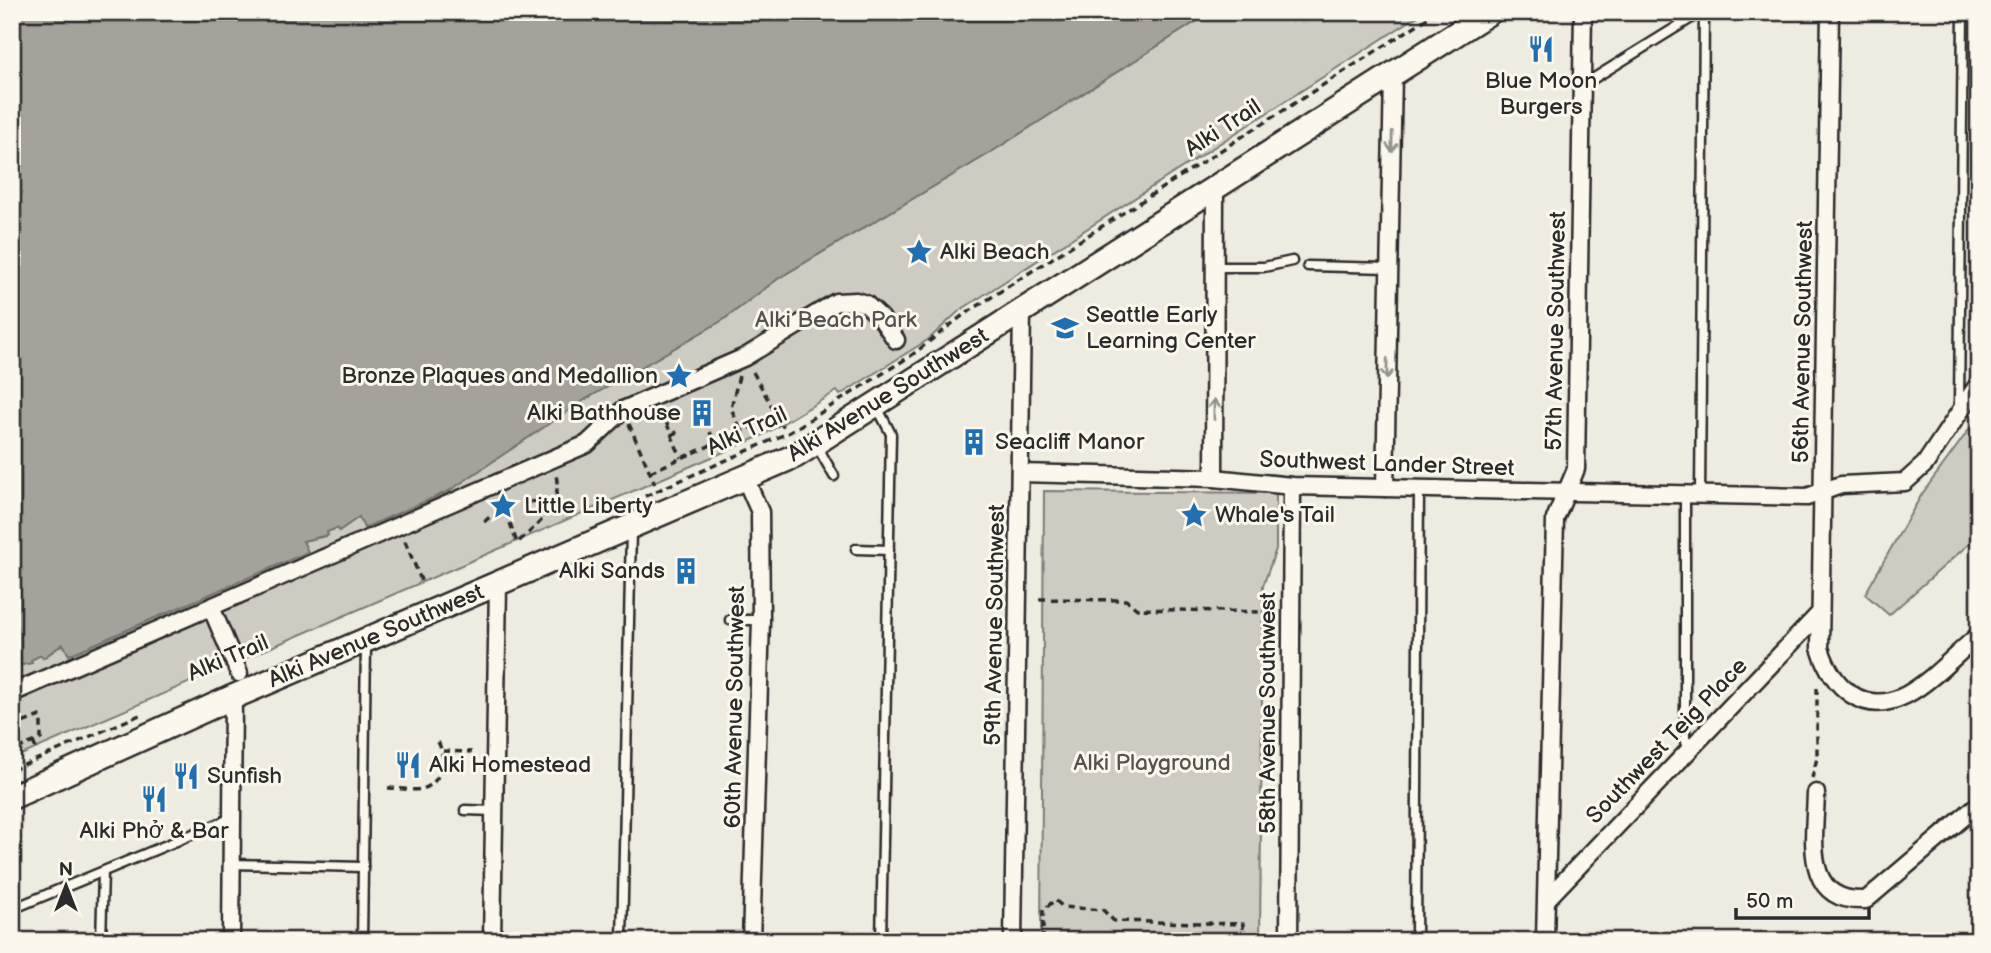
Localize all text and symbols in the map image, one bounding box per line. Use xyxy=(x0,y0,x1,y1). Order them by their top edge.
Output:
restaurant icon: Blue Moon Burgers xyxy=(1526,34,1556,64)
place label: Blue Moon Burgers xyxy=(1485,67,1597,121)
street label: Alki Trail xyxy=(1180,93,1266,163)
one-way arrow xyxy=(1385,130,1399,153)
street label: 57th Avenue Southwest xyxy=(1540,211,1572,451)
street label: 56th Avenue Southwest xyxy=(1787,220,1819,464)
place icon: Alki Beach xyxy=(904,237,934,267)
place label: Alki Beach xyxy=(940,238,1049,266)
place label: Seattle Early Learning Center xyxy=(1086,301,1256,355)
park label: Alki Beach Park xyxy=(755,306,918,334)
school or university icon: Seattle Early Learning Center xyxy=(1050,313,1080,343)
street label: Alki Avenue Southwest xyxy=(782,322,994,468)
one-way arrow xyxy=(1381,358,1394,381)
place icon: Bronze Plaques and Medallion xyxy=(664,361,694,391)
place label: Bronze Plaques and Medallion xyxy=(341,362,658,390)
building icon: Alki Bathhouse xyxy=(687,398,717,428)
one-way arrow xyxy=(1207,398,1221,421)
place label: Alki Bathhouse xyxy=(527,399,681,427)
street label: Alki Trail xyxy=(702,400,792,462)
building icon: Seacliff Manor xyxy=(959,427,989,457)
place label: Seacliff Manor xyxy=(995,428,1145,456)
street label: Southwest Lander Street xyxy=(1259,446,1515,482)
place icon: Little Liberty xyxy=(488,491,518,521)
place label: Little Liberty xyxy=(524,492,653,520)
place icon: Whale's Tail xyxy=(1179,500,1209,530)
place label: Whale's Tail xyxy=(1215,501,1335,529)
street label: 59th Avenue Southwest xyxy=(979,504,1011,746)
building icon: Alki Sands xyxy=(671,556,701,586)
place label: Alki Sands xyxy=(559,557,665,585)
street label: Alki Avenue Southwest xyxy=(264,578,488,694)
street label: 60th Avenue Southwest xyxy=(719,585,751,829)
street label: 58th Avenue Southwest xyxy=(1254,592,1282,834)
street label: Alki Trail xyxy=(183,628,273,688)
street label: Southwest Teig Place xyxy=(1580,652,1754,830)
park label: Alki Playground xyxy=(1073,749,1231,777)
restaurant icon: Alki Homestead xyxy=(393,750,423,780)
place label: Alki Homestead xyxy=(429,751,591,779)
restaurant icon: Sunfish xyxy=(171,761,201,791)
place label: Sunfish xyxy=(207,762,282,790)
restaurant icon: Alki Phở & Bar xyxy=(139,784,169,814)
place label: Alki Phở & Bar xyxy=(79,817,229,845)
north arrow xyxy=(32,852,102,922)
text: N xyxy=(59,859,73,882)
scale bar xyxy=(1736,876,1868,920)
text: 50 m xyxy=(1746,889,1793,914)

